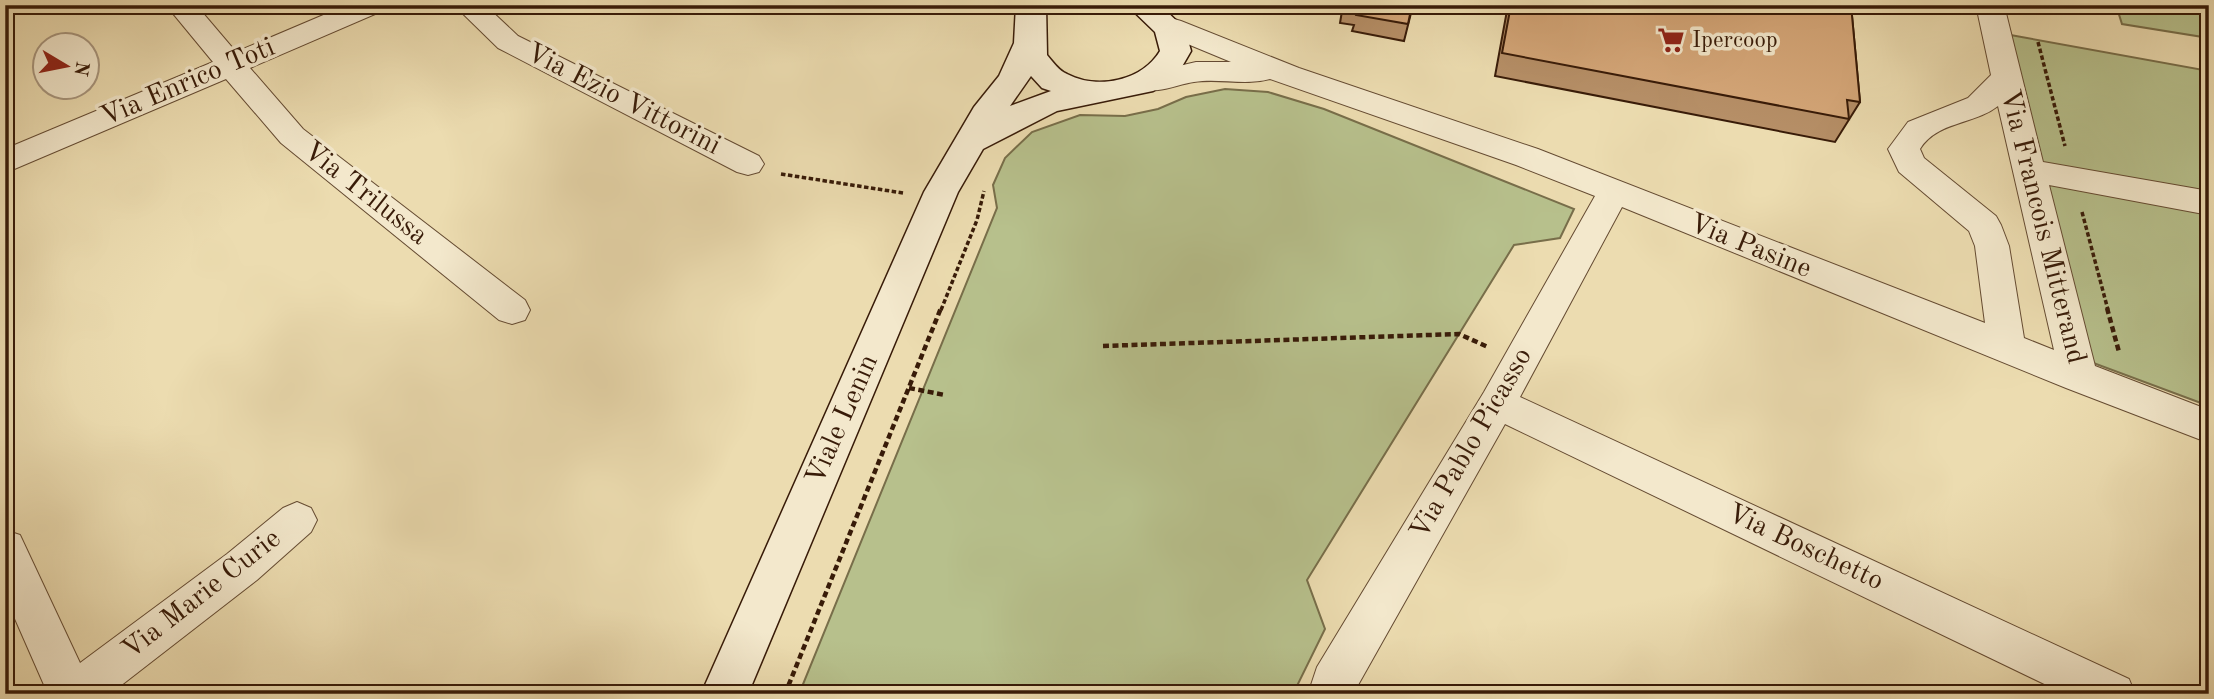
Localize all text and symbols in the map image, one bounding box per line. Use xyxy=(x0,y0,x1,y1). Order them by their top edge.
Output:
supermarket icon: Ipercoop xyxy=(1656,25,1686,55)
place label: Ipercoop xyxy=(1692,29,1778,52)
north arrow xyxy=(32,32,102,102)
street label: Via Enrico Toti xyxy=(97,34,279,132)
street label: Via Ezio Vittorini xyxy=(521,39,725,161)
text: N xyxy=(70,60,91,78)
street label: Via Francois Mitterand xyxy=(1994,87,2090,367)
street label: Via Trilussa xyxy=(298,137,433,251)
street label: Via Pasine xyxy=(1685,210,1815,284)
street label: Via Pablo Picasso xyxy=(1406,344,1538,544)
street label: Viale Lenin xyxy=(802,351,884,489)
street label: Via Boschetto xyxy=(1723,500,1887,596)
street label: Via Marie Curie xyxy=(118,525,286,665)

